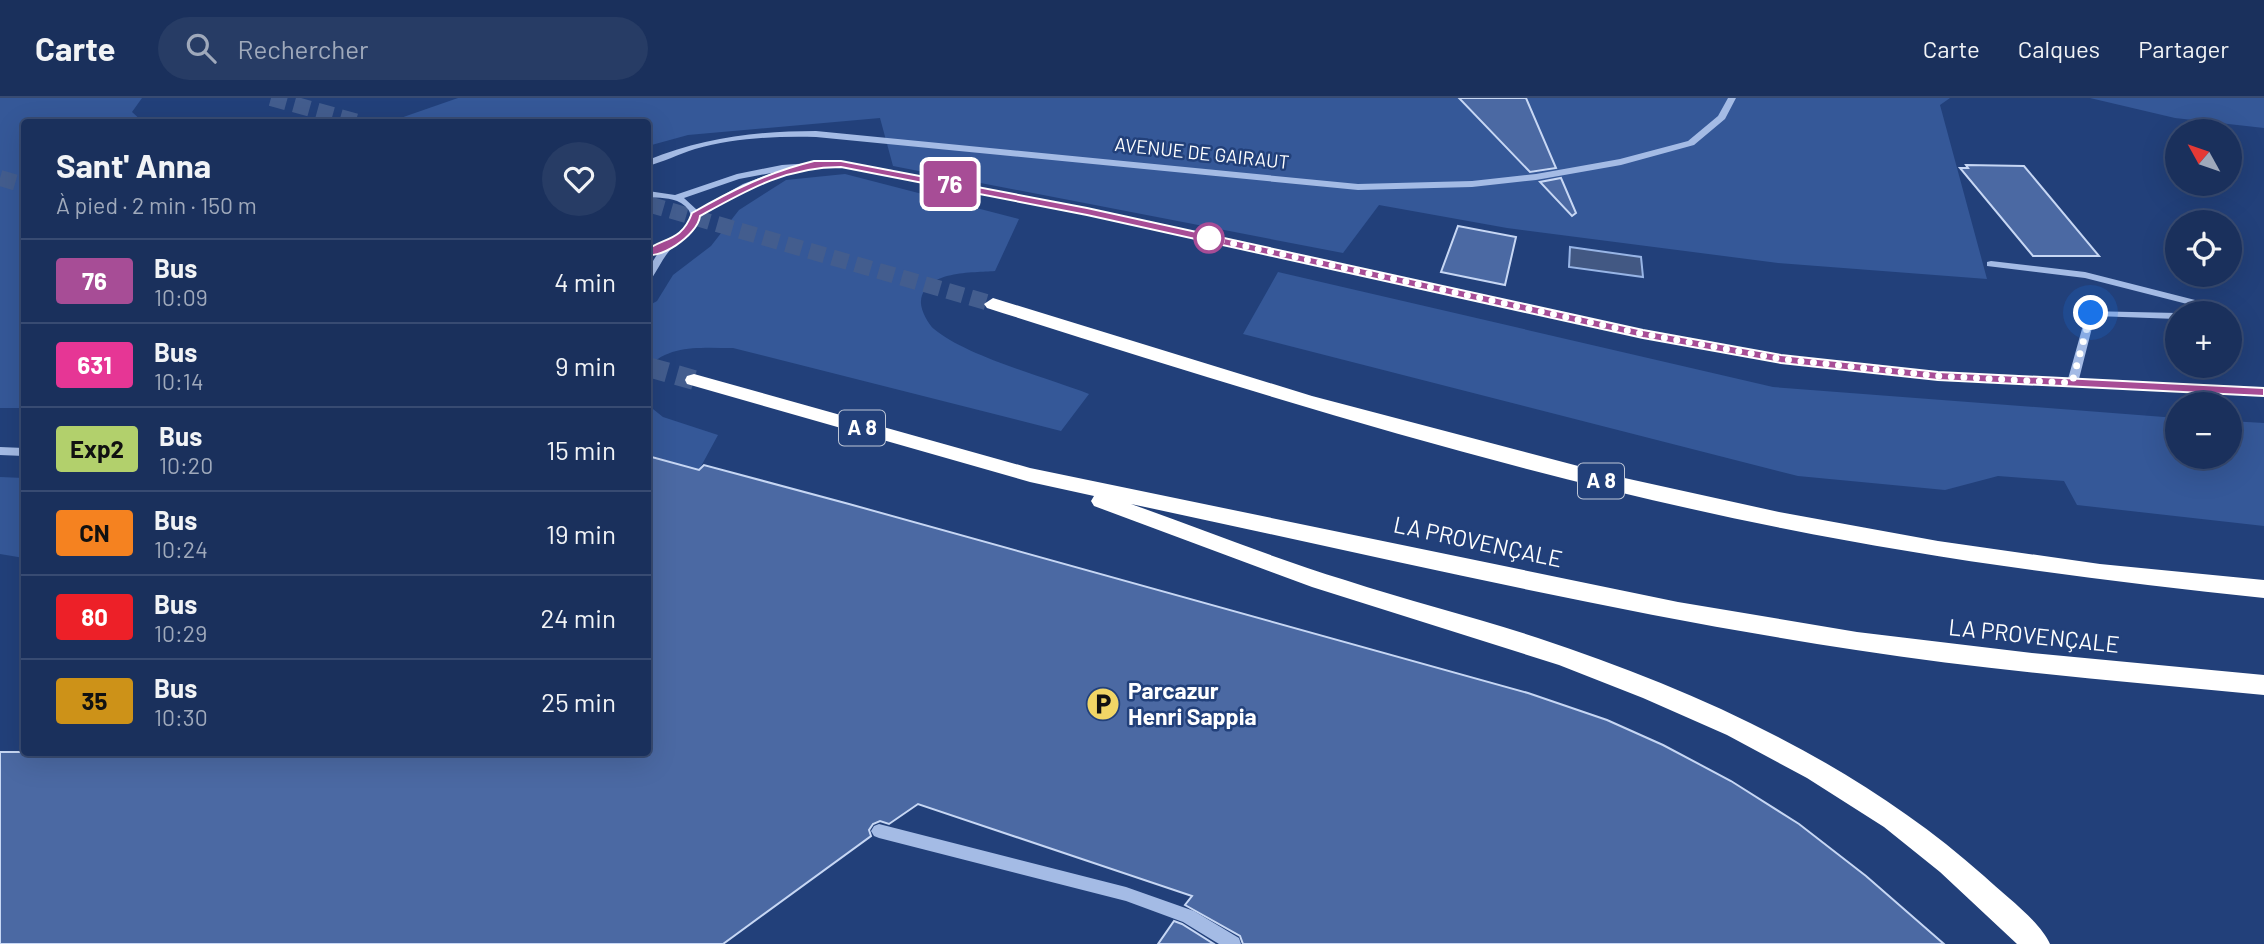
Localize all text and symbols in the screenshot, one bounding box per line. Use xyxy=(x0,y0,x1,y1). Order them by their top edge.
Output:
search box xyxy=(158,17,648,80)
text: Carte xyxy=(35,28,116,68)
icon: search xyxy=(182,29,220,67)
text: Rechercher xyxy=(238,33,368,64)
text: Carte xyxy=(1923,34,1980,63)
text: Calques xyxy=(2018,34,2100,63)
text: Partager xyxy=(2138,34,2229,63)
north arrow xyxy=(2165,119,2242,196)
map controls xyxy=(2165,119,2242,469)
street label: AVENUE DE GAIRAUT xyxy=(1114,132,1291,173)
button: heart xyxy=(542,142,616,216)
text: Sant' Anna xyxy=(56,145,211,185)
line badge: 76 xyxy=(918,161,982,207)
text: 76 xyxy=(938,169,962,198)
text: À pied · 2 min · 150 m xyxy=(56,191,257,219)
button: locate xyxy=(2165,210,2242,287)
unlabelled marker xyxy=(1194,223,1224,253)
text: Bus xyxy=(154,252,197,283)
text: 76 xyxy=(82,266,107,295)
text: 4 min xyxy=(554,266,616,297)
text: 10:09 xyxy=(154,283,208,311)
your location xyxy=(2073,295,2108,330)
button: + xyxy=(2165,301,2242,378)
text: Bus xyxy=(154,336,197,367)
text: 631 xyxy=(77,350,112,379)
text: 9 min xyxy=(555,350,616,381)
text: 10:14 xyxy=(154,367,204,395)
button: − xyxy=(2165,392,2242,469)
road number: A 8 xyxy=(839,410,885,446)
text: Bus xyxy=(159,420,202,451)
text: Exp2 xyxy=(70,434,124,463)
text: 15 min xyxy=(546,434,616,465)
text: 10:20 xyxy=(159,451,213,479)
road number: A 8 xyxy=(1578,464,1624,498)
text: Bus xyxy=(154,504,197,535)
street label: LA PROVENÇALE xyxy=(1391,509,1565,573)
text: CN xyxy=(79,518,110,547)
text: 19 min xyxy=(546,518,616,549)
text: 10:24 xyxy=(154,535,208,563)
text: Bus xyxy=(154,588,197,619)
text: 80 xyxy=(81,602,108,631)
text: 24 min xyxy=(540,602,616,633)
street label: LA PROVENÇALE xyxy=(1947,612,2121,658)
text: 10:29 xyxy=(154,619,207,647)
text: Bus xyxy=(154,672,197,703)
place label: Parcazur Henri Sappia xyxy=(1128,676,1257,730)
parking icon: Parcazur Henri Sappia xyxy=(1084,685,1122,723)
text: 35 xyxy=(82,686,107,715)
text: 25 min xyxy=(541,686,616,717)
text: 10:30 xyxy=(154,703,208,731)

